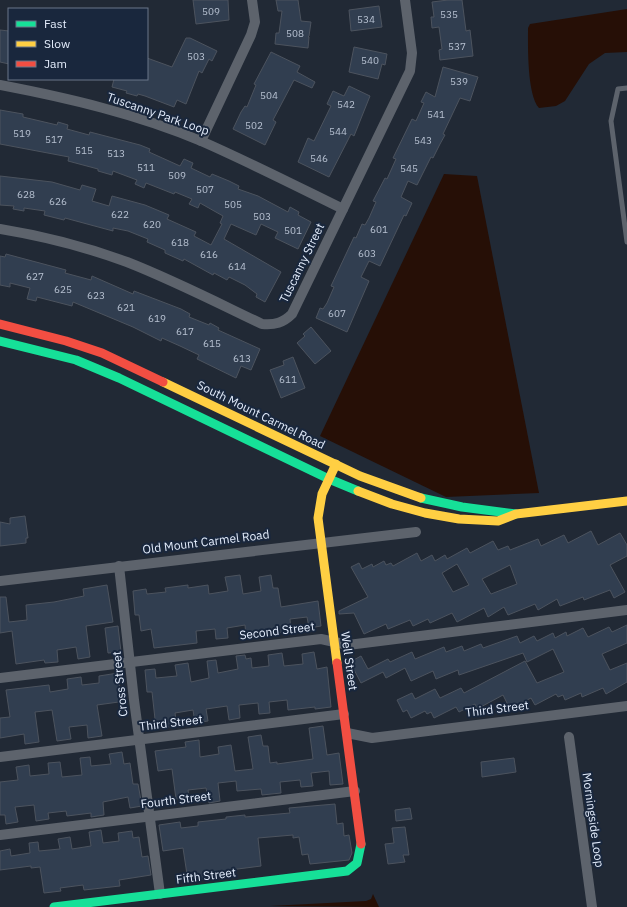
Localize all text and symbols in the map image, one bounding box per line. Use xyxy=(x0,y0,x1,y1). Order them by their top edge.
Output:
house number: 509 xyxy=(202,5,220,18)
legend xyxy=(8,8,148,80)
house number: 535 xyxy=(440,8,458,21)
house number: 534 xyxy=(357,13,375,26)
text: Fast xyxy=(44,16,67,31)
house number: 508 xyxy=(286,27,304,40)
text: Slow xyxy=(44,36,70,51)
house number: 537 xyxy=(448,40,466,53)
house number: 503 xyxy=(187,50,205,63)
house number: 540 xyxy=(361,54,379,67)
text: Jam xyxy=(44,56,67,71)
house number: 539 xyxy=(450,75,468,88)
street label: Tuscanny Park Loop xyxy=(105,89,211,138)
house number: 504 xyxy=(260,89,278,102)
house number: 542 xyxy=(337,98,355,111)
house number: 541 xyxy=(427,108,445,121)
house number: 502 xyxy=(245,119,263,132)
house number: 544 xyxy=(329,125,347,138)
house number: 519 xyxy=(13,127,31,140)
house number: 517 xyxy=(45,133,63,146)
house number: 543 xyxy=(414,134,432,147)
house number: 515 xyxy=(75,144,93,157)
house number: 513 xyxy=(107,147,125,160)
house number: 546 xyxy=(310,152,328,165)
house number: 511 xyxy=(137,161,155,174)
house number: 545 xyxy=(400,162,418,175)
house number: 509 xyxy=(168,169,186,182)
house number: 507 xyxy=(196,183,214,196)
house number: 628 xyxy=(17,188,35,201)
house number: 626 xyxy=(49,195,67,208)
house number: 505 xyxy=(224,198,242,211)
house number: 622 xyxy=(111,208,129,221)
house number: 503 xyxy=(253,210,271,223)
house number: 620 xyxy=(143,218,161,231)
street label: Tuscanny Street xyxy=(276,221,327,305)
house number: 601 xyxy=(370,223,388,236)
house number: 501 xyxy=(284,224,302,237)
house number: 618 xyxy=(171,236,189,249)
house number: 603 xyxy=(358,247,376,260)
house number: 616 xyxy=(200,248,218,261)
house number: 614 xyxy=(228,260,246,273)
house number: 627 xyxy=(26,270,44,283)
house number: 625 xyxy=(54,283,72,296)
house number: 623 xyxy=(87,289,105,302)
house number: 621 xyxy=(117,301,135,314)
house number: 607 xyxy=(328,307,346,320)
house number: 619 xyxy=(148,312,166,325)
house number: 617 xyxy=(176,325,194,338)
house number: 615 xyxy=(203,337,221,350)
house number: 613 xyxy=(233,352,251,365)
house number: 611 xyxy=(279,373,297,386)
street label: South Mount Carmel Road xyxy=(195,377,328,452)
street label: Old Mount Carmel Road xyxy=(142,526,270,557)
street label: Second Street xyxy=(238,618,315,643)
street label: Well Street xyxy=(338,631,361,691)
street label: Cross Street xyxy=(109,651,130,718)
street label: Third Street xyxy=(464,697,529,720)
street label: Third Street xyxy=(138,711,203,734)
street label: Morningside Loop xyxy=(579,772,608,868)
street label: Fourth Street xyxy=(140,788,212,811)
street label: Fifth Street xyxy=(175,864,237,887)

